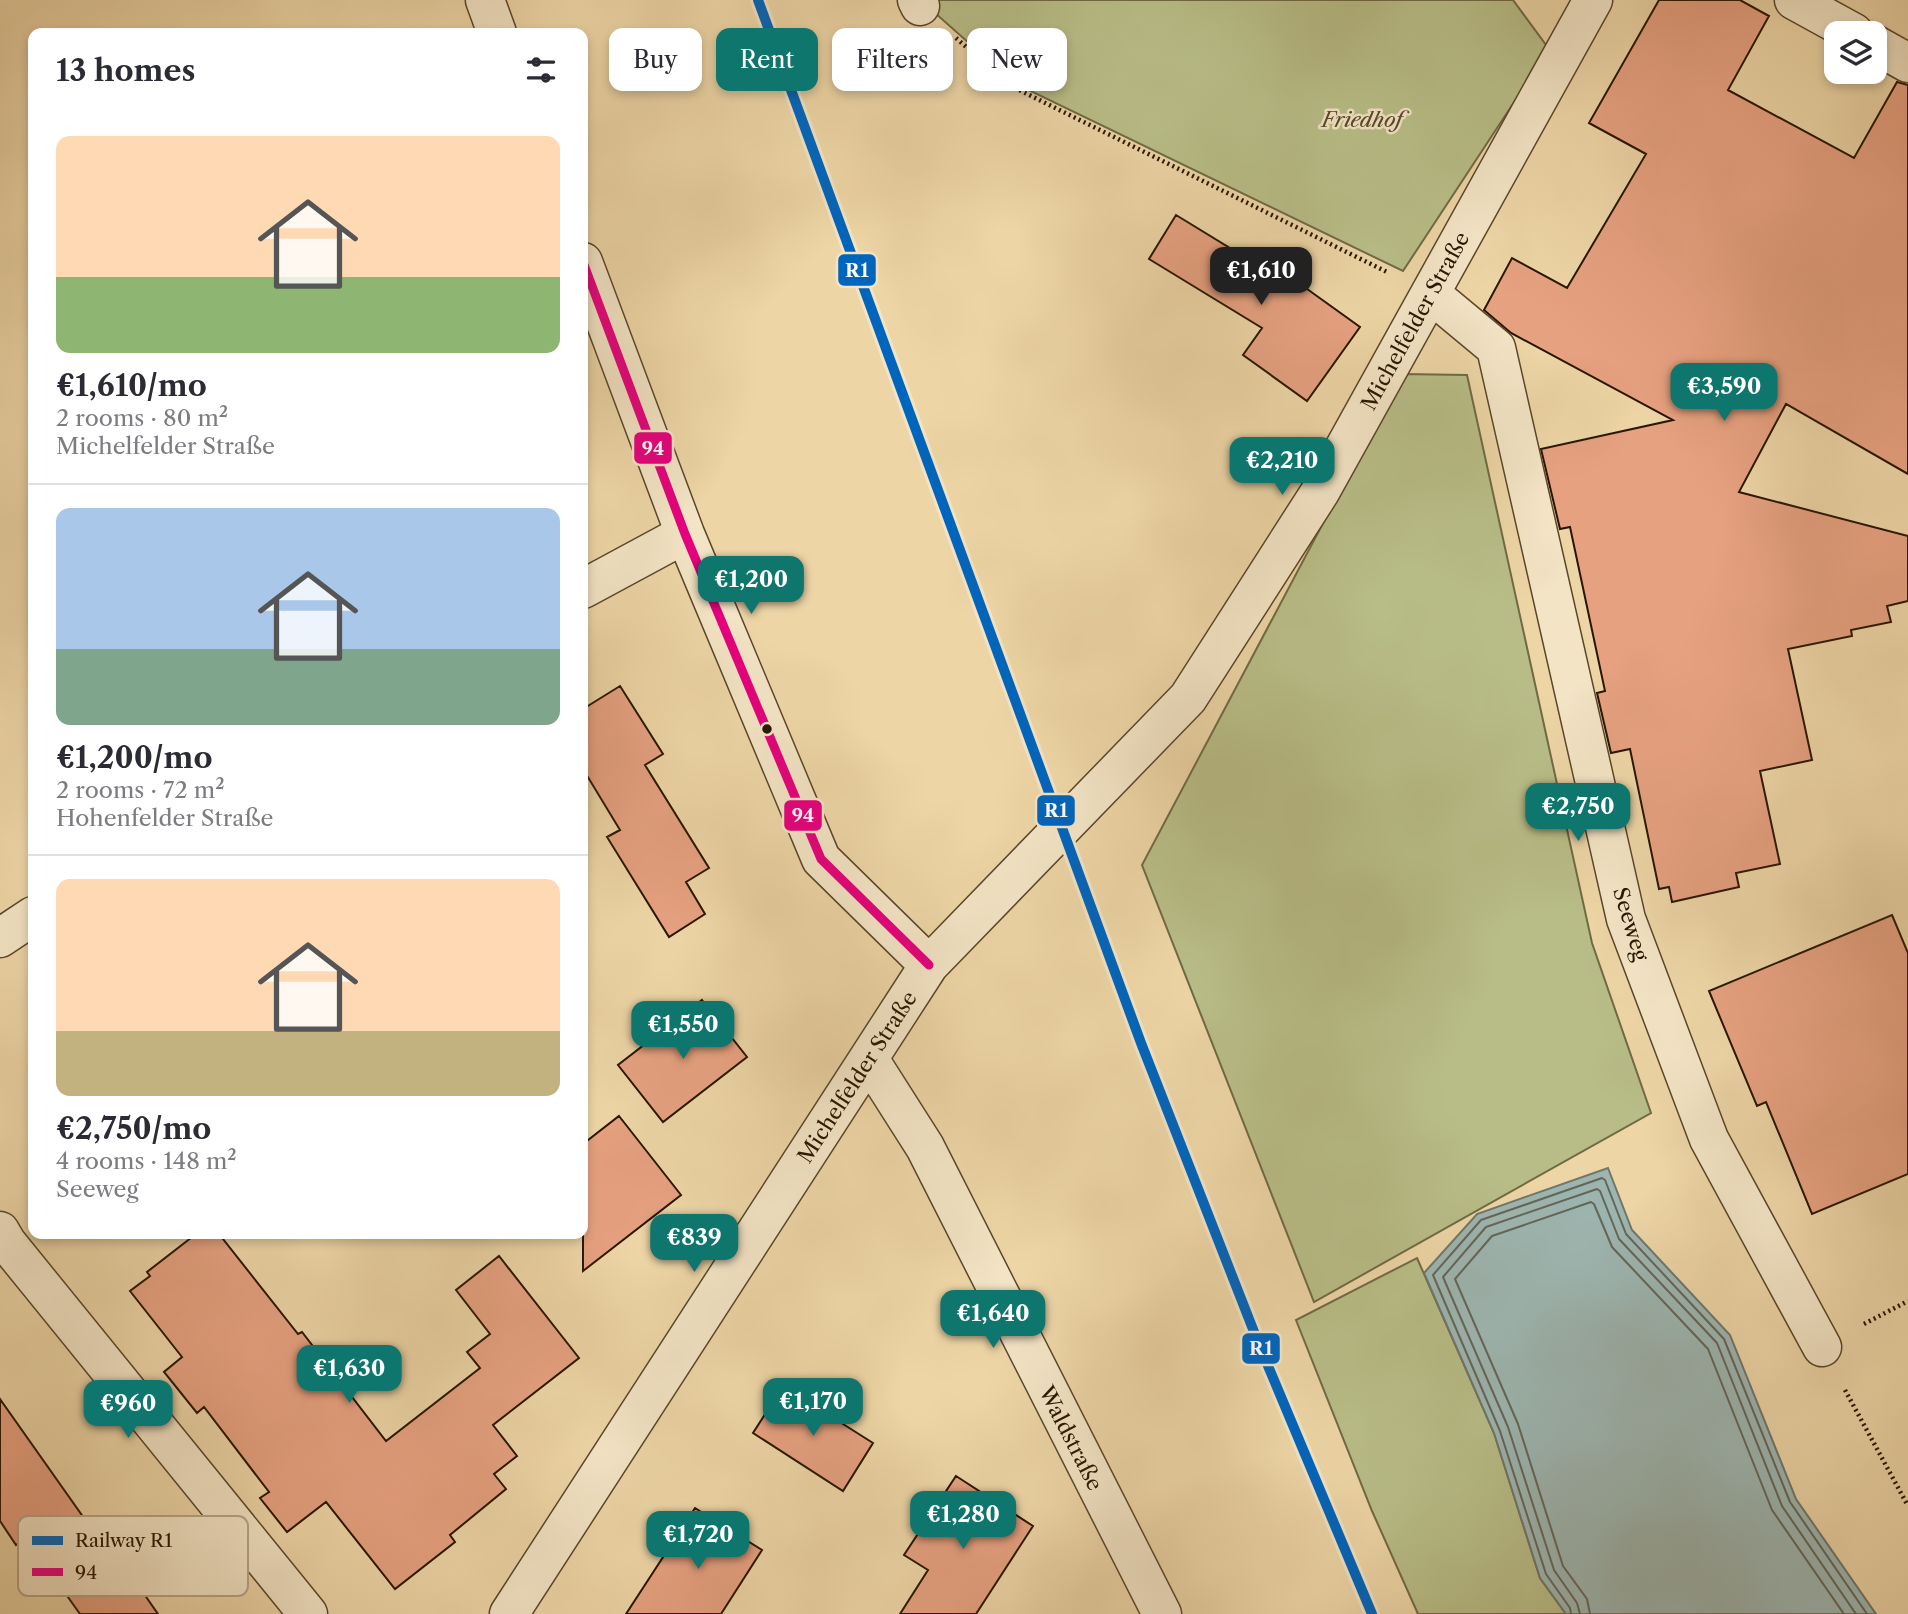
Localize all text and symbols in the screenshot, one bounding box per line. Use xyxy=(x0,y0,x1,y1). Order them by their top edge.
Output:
map controls xyxy=(1824,21,1887,84)
button: layers xyxy=(1824,21,1887,84)
chip: Buy xyxy=(609,28,702,91)
chip: Rent xyxy=(716,28,818,91)
chip: Filters xyxy=(832,28,953,91)
chip: New xyxy=(967,28,1067,91)
icon: filters xyxy=(522,51,560,89)
text: 13 homes xyxy=(56,52,195,89)
park label: Friedhof xyxy=(1320,107,1410,132)
icon: home xyxy=(245,181,371,307)
street label: Michelfelder Straße xyxy=(1356,228,1474,414)
pin: €1,610 xyxy=(1204,247,1318,307)
line badge: R1 xyxy=(837,253,877,287)
text: €1,610 xyxy=(1226,256,1296,284)
text: R1 xyxy=(845,259,869,282)
pin: €3,590 xyxy=(1667,364,1781,423)
text: €1,610/mo xyxy=(56,367,207,404)
text: €3,590 xyxy=(1686,372,1762,400)
text: 2 rooms · 80 m² xyxy=(56,404,228,432)
line badge: 94 xyxy=(633,431,673,465)
text: Michelfelder Straße xyxy=(56,432,275,460)
text: 94 xyxy=(642,437,664,460)
pin: €2,210 xyxy=(1225,438,1339,497)
text: €2,210 xyxy=(1246,446,1318,474)
icon: home xyxy=(245,553,371,679)
pin: €1,200 xyxy=(694,556,808,616)
text: €1,200 xyxy=(714,565,788,593)
unlabelled marker xyxy=(760,722,774,736)
text: €1,200/mo xyxy=(56,739,212,776)
text: 2 rooms · 72 m² xyxy=(56,776,225,804)
pin: €2,750 xyxy=(1521,784,1635,843)
text: €2,750 xyxy=(1541,792,1615,820)
line badge: R1 xyxy=(1036,794,1076,827)
line badge: 94 xyxy=(783,799,823,832)
text: R1 xyxy=(1044,799,1068,822)
text: Hohenfelder Straße xyxy=(56,804,273,832)
text: 94 xyxy=(792,804,814,827)
street label: Seeweg xyxy=(1608,884,1654,965)
icon: home xyxy=(245,924,371,1050)
street label: Michelfelder Straße xyxy=(792,986,922,1168)
pin: €1,550 xyxy=(626,1002,740,1061)
text: €1,550 xyxy=(647,1010,719,1038)
text: €2,750/mo xyxy=(56,1110,211,1147)
text: 4 rooms · 148 m² xyxy=(56,1147,237,1175)
text: Seeweg xyxy=(56,1175,139,1203)
pin: €839 xyxy=(653,1214,735,1274)
text: €839 xyxy=(666,1223,722,1251)
pin: €1,640 xyxy=(936,1290,1050,1350)
text: €1,640 xyxy=(956,1299,1030,1327)
line badge: R1 xyxy=(1241,1332,1281,1365)
text: R1 xyxy=(1249,1337,1273,1360)
pin: €1,630 xyxy=(292,1346,406,1405)
text: €1,630 xyxy=(313,1354,385,1382)
pin: €1,170 xyxy=(756,1378,870,1438)
pin: €960 xyxy=(87,1380,169,1440)
street label: Waldstraße xyxy=(1034,1381,1108,1494)
text: €1,170 xyxy=(779,1387,847,1415)
text: €960 xyxy=(100,1389,156,1417)
pin: €1,280 xyxy=(906,1492,1020,1551)
text: €1,280 xyxy=(926,1500,1000,1528)
pin: €1,720 xyxy=(641,1512,755,1571)
legend xyxy=(18,1516,248,1596)
text: €1,720 xyxy=(662,1520,734,1548)
text: Railway R1 xyxy=(75,1529,173,1552)
text: 94 xyxy=(75,1561,97,1584)

